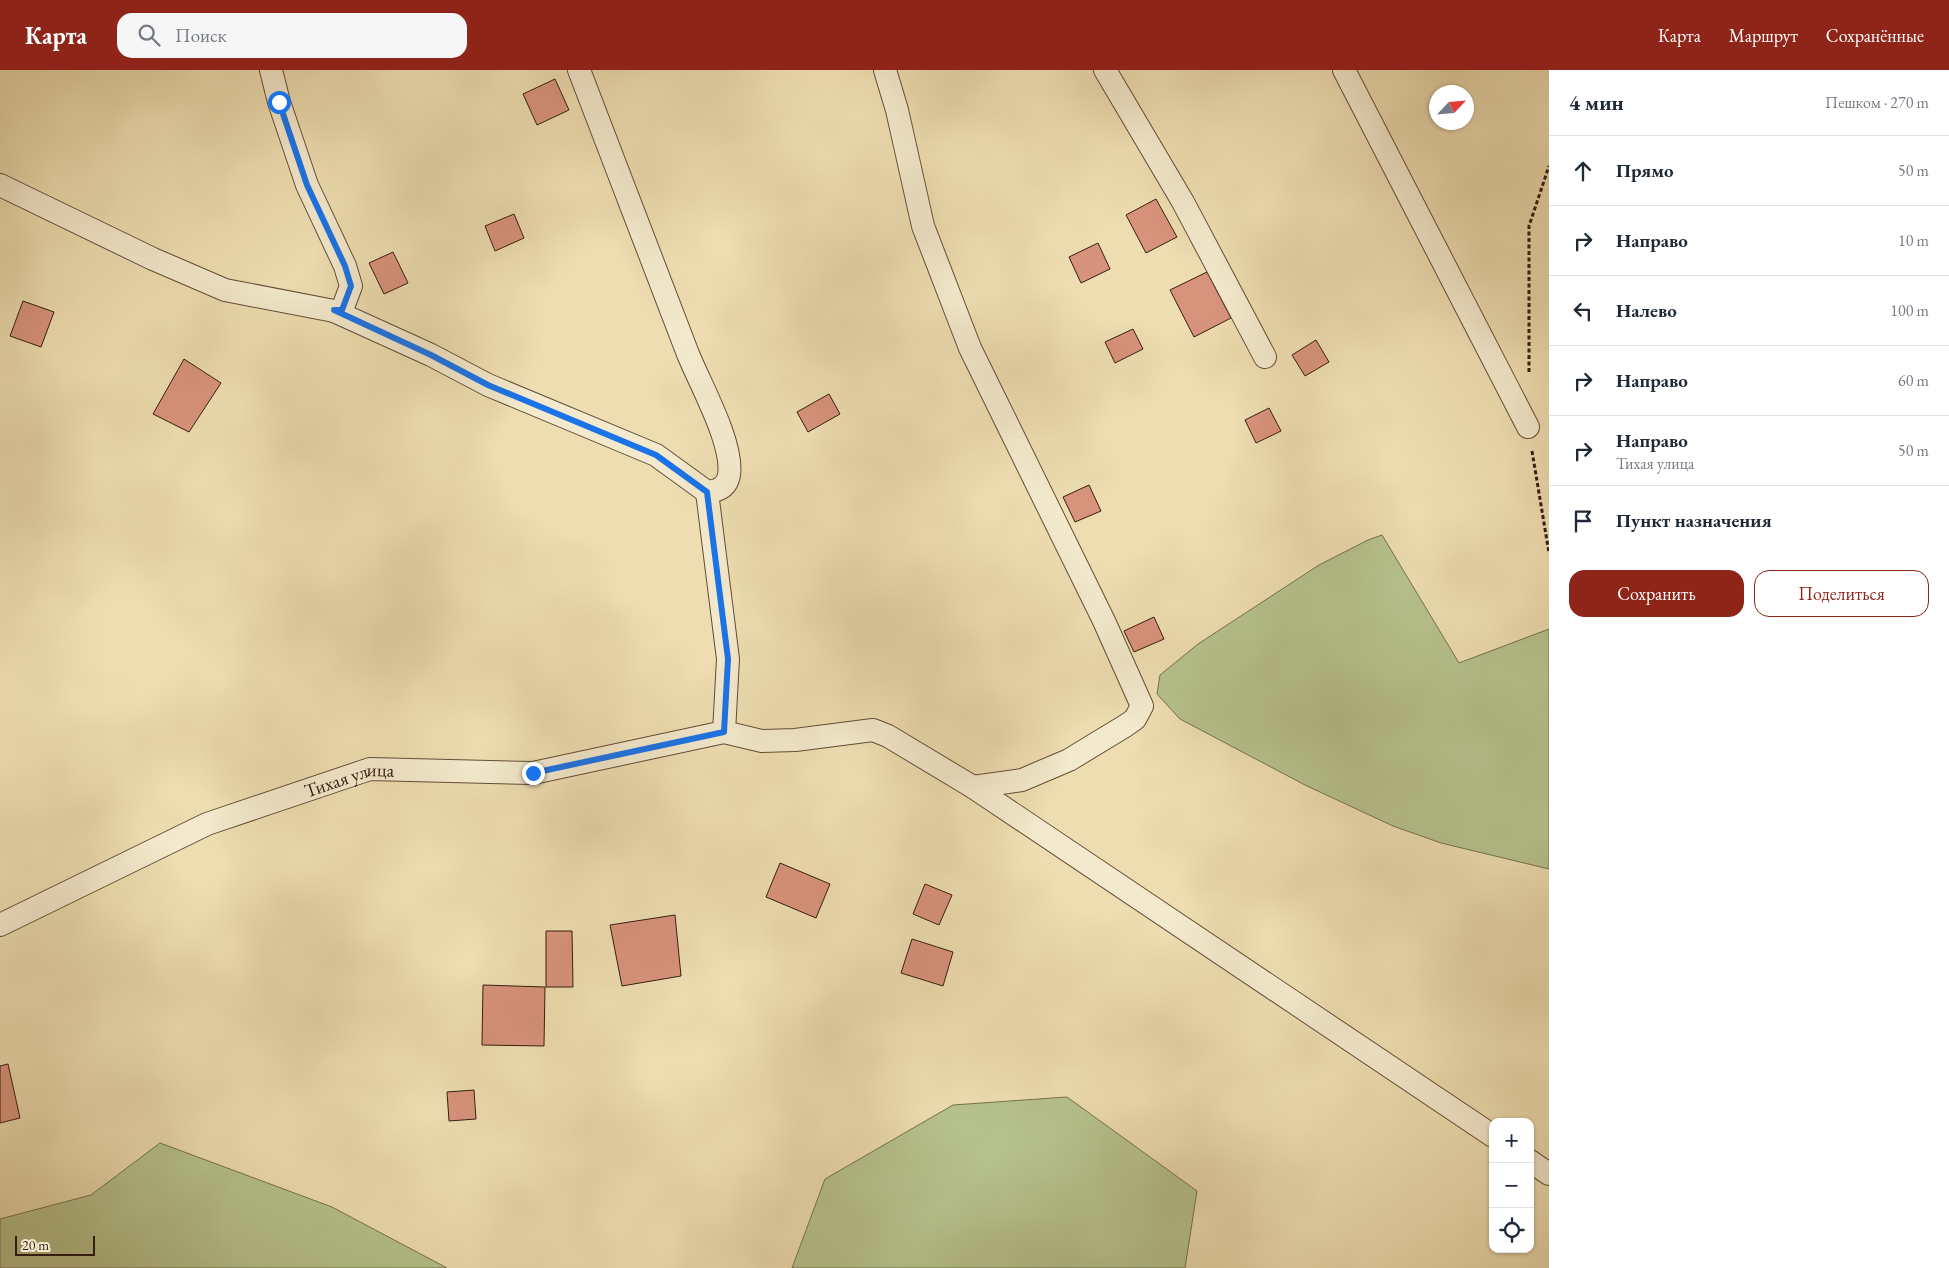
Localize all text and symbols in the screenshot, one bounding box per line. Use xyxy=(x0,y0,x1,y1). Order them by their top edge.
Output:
search box xyxy=(117,13,467,58)
text: Карта xyxy=(25,20,87,51)
icon: search xyxy=(135,21,163,49)
text: Поиск xyxy=(175,23,227,48)
text: Карта xyxy=(1658,24,1701,47)
text: Маршрут xyxy=(1729,24,1798,47)
text: Сохранённые xyxy=(1826,24,1924,47)
north arrow xyxy=(1429,85,1474,130)
text: 4 мин xyxy=(1569,89,1624,116)
route start xyxy=(268,91,291,114)
text: Пешком · 270 m xyxy=(1825,92,1929,113)
icon: ahead xyxy=(1569,157,1597,185)
text: Прямо xyxy=(1616,158,1674,183)
text: 50 m xyxy=(1898,160,1929,181)
icon: right xyxy=(1569,227,1597,255)
text: Направо xyxy=(1616,228,1688,253)
text: 10 m xyxy=(1898,230,1929,251)
icon: left xyxy=(1569,297,1597,325)
text: Налево xyxy=(1616,298,1677,323)
text: 100 m xyxy=(1890,300,1929,321)
icon: right xyxy=(1569,367,1597,395)
text: Направо xyxy=(1616,368,1688,393)
text: 60 m xyxy=(1898,370,1929,391)
text: Направо xyxy=(1616,428,1688,453)
icon: right xyxy=(1569,437,1597,465)
text: 50 m xyxy=(1898,440,1929,461)
text: Тихая улица xyxy=(1616,453,1694,474)
icon: arrive xyxy=(1569,507,1597,535)
text: Пункт назначения xyxy=(1616,508,1772,533)
button: Сохранить xyxy=(1569,570,1744,617)
button: Поделиться xyxy=(1754,570,1929,617)
street label: Тихая улица xyxy=(301,757,395,803)
route end xyxy=(522,762,545,785)
map controls xyxy=(1489,1118,1534,1253)
button: + xyxy=(1489,1118,1534,1163)
button: − xyxy=(1489,1163,1534,1208)
button: locate xyxy=(1489,1208,1534,1253)
scale bar xyxy=(15,1233,95,1256)
text: 20 m xyxy=(22,1236,49,1254)

